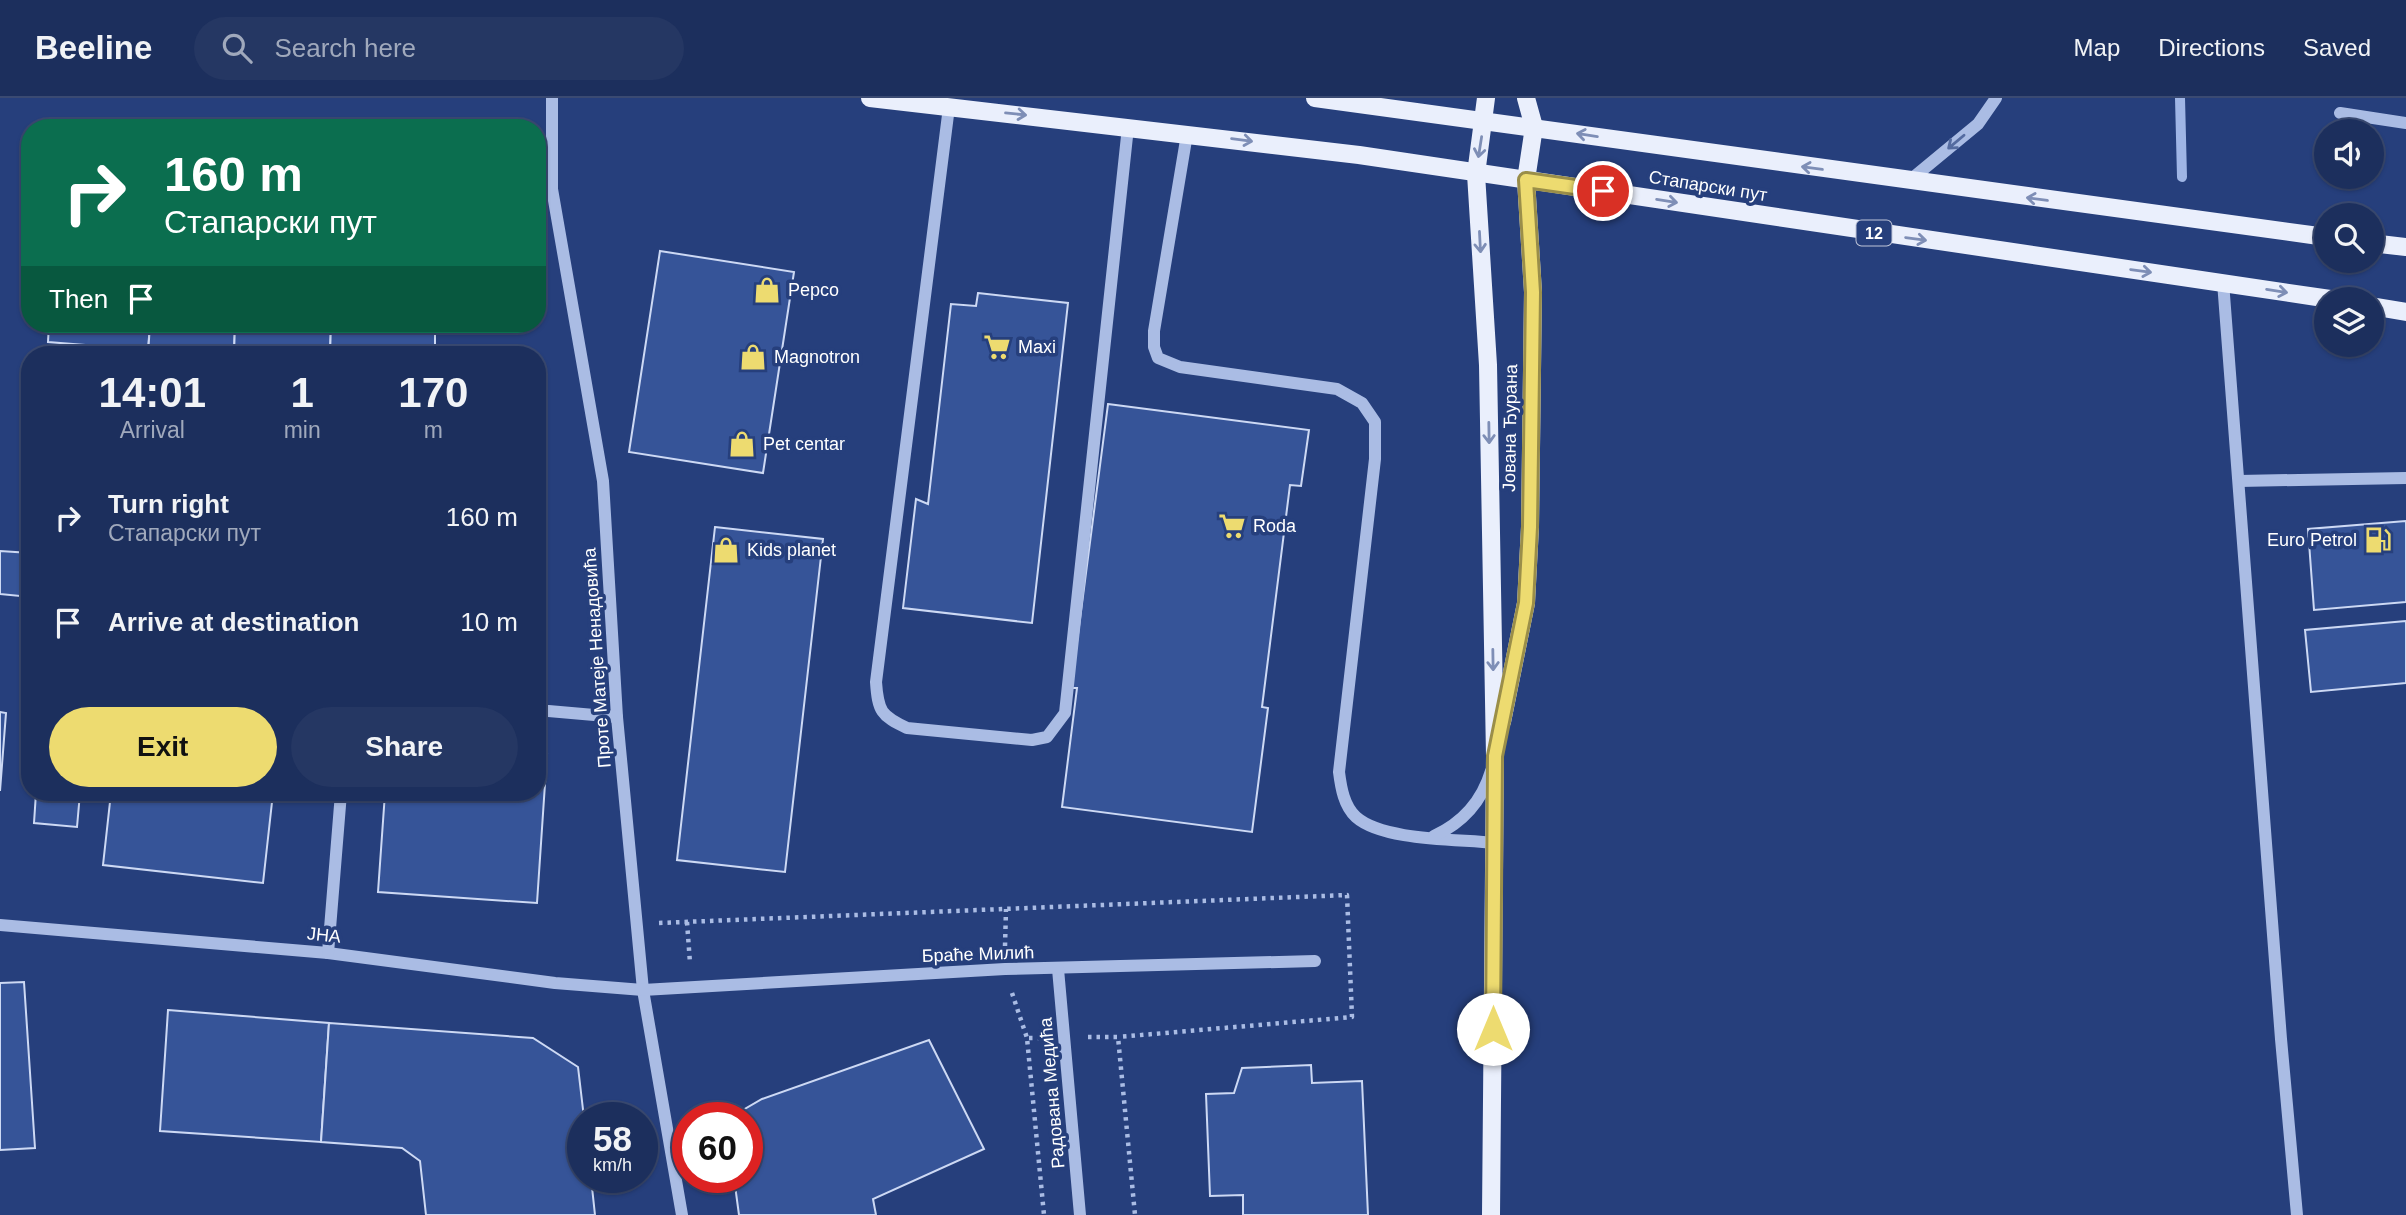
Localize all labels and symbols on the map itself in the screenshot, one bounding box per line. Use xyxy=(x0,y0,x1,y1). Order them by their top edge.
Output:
one-way arrow xyxy=(1005,108,1027,121)
one-way arrow xyxy=(1576,129,1599,142)
one-way arrow xyxy=(1231,134,1253,147)
one-way arrow xyxy=(1947,134,1965,150)
one-way arrow xyxy=(1473,135,1486,158)
pin xyxy=(1573,161,1633,221)
one-way arrow xyxy=(1801,161,1824,174)
street label: Стапарски пут xyxy=(1647,167,1769,205)
one-way arrow xyxy=(2026,192,2049,205)
one-way arrow xyxy=(1655,195,1678,208)
road number: 12 xyxy=(1856,220,1892,246)
one-way arrow xyxy=(1474,230,1487,252)
one-way arrow xyxy=(1904,233,1927,246)
one-way arrow xyxy=(2129,264,2152,277)
shop icon: Pepco xyxy=(752,275,782,305)
place label: Pepco xyxy=(788,280,839,300)
one-way arrow xyxy=(2265,285,2287,298)
supermarket icon: Maxi xyxy=(982,332,1012,362)
place label: Maxi xyxy=(1018,337,1056,357)
shop icon: Magnotron xyxy=(738,342,768,372)
place label: Magnotron xyxy=(774,347,860,367)
street label: Јована Ђурана xyxy=(1499,363,1521,492)
one-way arrow xyxy=(1482,421,1496,444)
shop icon: Pet centar xyxy=(727,429,757,459)
place label: Pet centar xyxy=(763,434,845,454)
supermarket icon: Roda xyxy=(1217,511,1247,541)
place label: Roda xyxy=(1253,516,1297,536)
fuel station icon: Euro Petrol xyxy=(2363,525,2393,555)
place label: Euro Petrol xyxy=(2267,530,2357,550)
shop icon: Kids planet xyxy=(711,535,741,565)
place label: Kids planet xyxy=(747,540,836,560)
street label: Проте Матеје Ненадовића xyxy=(579,546,615,769)
one-way arrow xyxy=(1486,649,1500,672)
street label: ЈНА xyxy=(306,923,342,947)
street label: Браће Милић xyxy=(921,942,1035,966)
position arrow xyxy=(1456,992,1530,1066)
street label: Радована Медића xyxy=(1035,1016,1069,1169)
speed limit sign: 60 xyxy=(672,1102,763,1193)

